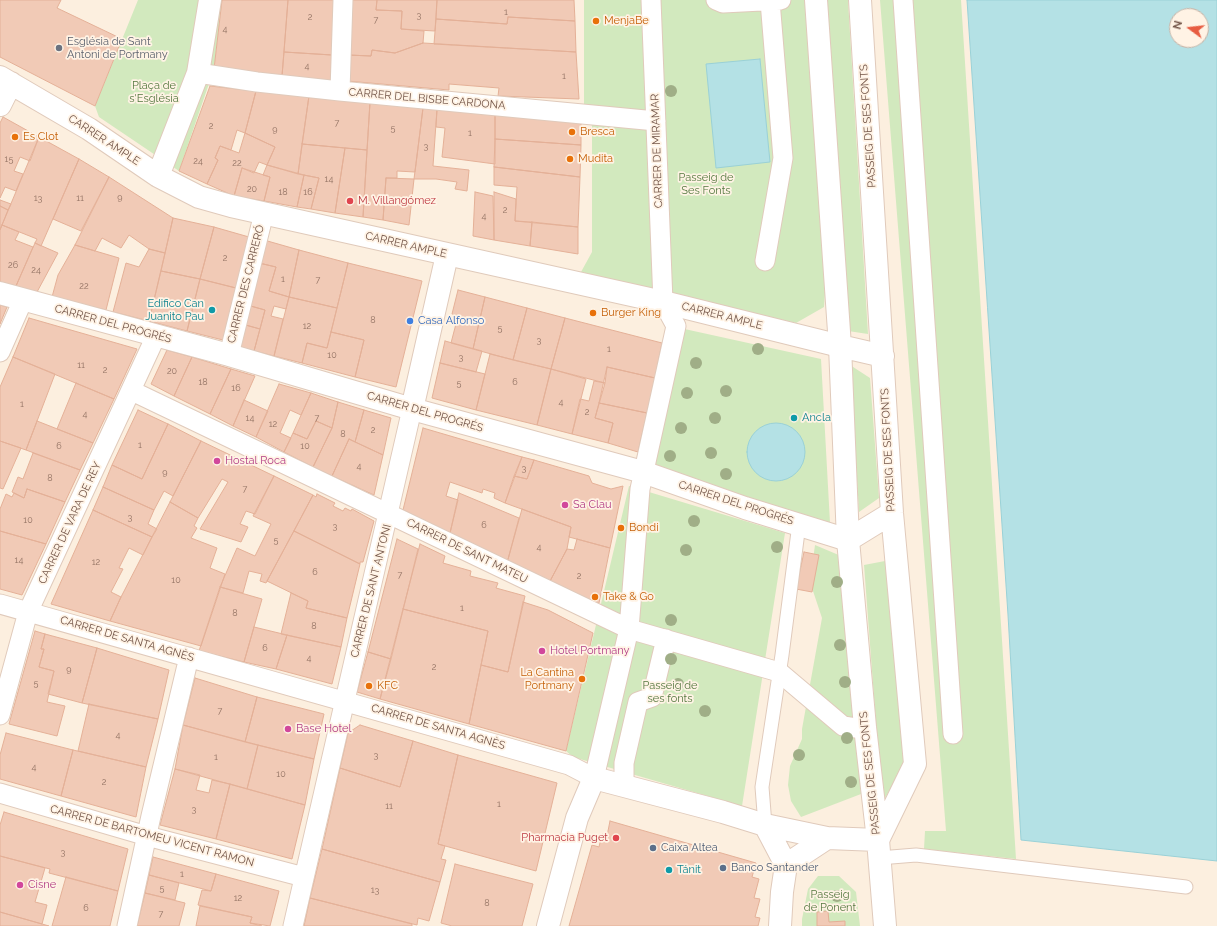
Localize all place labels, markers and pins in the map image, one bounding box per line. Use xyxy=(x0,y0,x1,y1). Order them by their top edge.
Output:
place label: MenjaBe xyxy=(604,14,649,28)
marker: MenjaBe xyxy=(591,16,601,26)
place label: Església de Sant Antoni de Portmany xyxy=(67,35,168,61)
marker: Església de Sant Antoni de Portmany xyxy=(54,43,64,53)
place label: Bresca xyxy=(580,125,615,139)
marker: Bresca xyxy=(567,127,577,137)
place label: Es Clot xyxy=(23,130,58,144)
marker: Es Clot xyxy=(10,132,20,142)
place label: Mudita xyxy=(578,152,613,166)
marker: Mudita xyxy=(565,154,575,164)
place label: M. Villangómez xyxy=(358,194,436,208)
marker: M. Villangómez xyxy=(345,196,355,206)
place label: Edifico Can Juanito Pau xyxy=(145,297,204,323)
marker: Edifico Can Juanito Pau xyxy=(207,305,217,315)
place label: Burger King xyxy=(601,306,661,320)
marker: Burger King xyxy=(588,308,598,318)
place label: Casa Alfonso xyxy=(418,314,484,328)
marker: Casa Alfonso xyxy=(405,316,415,326)
place label: Ancla xyxy=(802,411,831,425)
marker: Ancla xyxy=(789,413,799,423)
place label: Hostal Roca xyxy=(225,454,286,468)
marker: Hostal Roca xyxy=(212,456,222,466)
place label: Sa Clau xyxy=(573,498,612,512)
marker: Sa Clau xyxy=(560,500,570,510)
place label: Bondi xyxy=(629,521,659,535)
marker: Bondi xyxy=(616,523,626,533)
place label: Take & Go xyxy=(603,590,654,604)
marker: Take & Go xyxy=(590,592,600,602)
place label: Hotel Portmany xyxy=(550,644,630,658)
marker: Hotel Portmany xyxy=(537,646,547,656)
place label: La Cantina Portmany xyxy=(520,666,574,692)
marker: La Cantina Portmany xyxy=(577,674,587,684)
place label: KFC xyxy=(377,679,398,693)
marker: KFC xyxy=(364,681,374,691)
place label: Base Hotel xyxy=(296,722,351,736)
marker: Base Hotel xyxy=(283,724,293,734)
place label: Pharmacia Puget xyxy=(521,831,608,845)
marker: Pharmacia Puget xyxy=(611,833,621,843)
place label: Caixa Altea xyxy=(661,841,718,855)
marker: Caixa Altea xyxy=(648,843,658,853)
place label: Banco Santander xyxy=(731,861,818,875)
place label: Tánit xyxy=(677,863,701,877)
marker: Banco Santander xyxy=(718,863,728,873)
marker: Tánit xyxy=(664,865,674,875)
place label: Cisne xyxy=(28,878,56,892)
marker: Cisne xyxy=(15,880,25,890)

